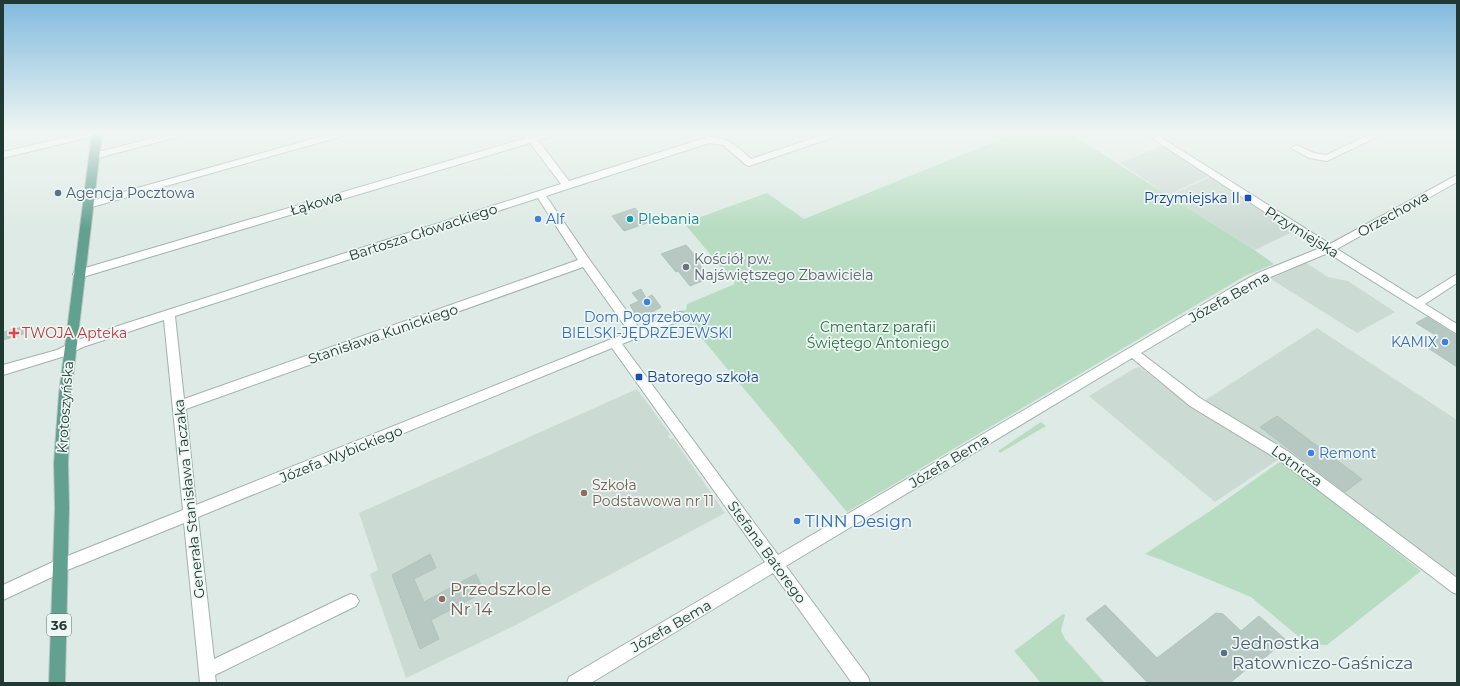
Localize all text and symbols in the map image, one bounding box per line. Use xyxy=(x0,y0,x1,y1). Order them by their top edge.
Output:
place label: Agencja Pocztowa xyxy=(66,184,195,202)
street label: Łąkowa xyxy=(288,187,344,219)
street label: Orzechowa xyxy=(1354,187,1432,241)
marker: Agencja Pocztowa xyxy=(53,188,63,198)
place label: Przymiejska II xyxy=(1144,189,1240,207)
marker: Przymiejska II xyxy=(1243,193,1253,203)
street label: Bartosza Głowackiego xyxy=(346,199,500,265)
street label: Przymiejska xyxy=(1262,202,1342,262)
place label: Alf xyxy=(546,210,566,228)
place label: Plebania xyxy=(638,210,699,228)
marker: Alf xyxy=(533,214,543,224)
marker: Plebania xyxy=(625,214,635,224)
place label: Kościół pw. Najświętszego Zbawiciela xyxy=(694,250,874,284)
marker: Kościół pw. Najświętszego Zbawiciela xyxy=(681,262,691,272)
street label: Józefa Bema xyxy=(1184,267,1273,327)
marker: Dom Pogrzebowy BIELSKI-JĘDRZEJEWSKI xyxy=(642,297,652,307)
street label: Stanisława Kunickiego xyxy=(306,300,461,368)
place label: Dom Pogrzebowy BIELSKI-JĘDRZEJEWSKI xyxy=(561,308,733,342)
park label: Cmentarz parafii Świętego Antoniego xyxy=(807,318,950,352)
place label: TWOJA Apteka xyxy=(22,324,127,342)
marker: TWOJA Apteka xyxy=(9,328,19,338)
place label: KAMIX xyxy=(1391,333,1437,351)
marker: KAMIX xyxy=(1440,337,1450,347)
street label: Krotoszyńska xyxy=(53,360,77,454)
place label: Batorego szkoła xyxy=(647,368,759,386)
marker: Batorego szkoła xyxy=(634,372,644,382)
street label: Generała Stanisława Taczaka xyxy=(170,398,208,600)
street label: Józefa Wybickiego xyxy=(276,421,405,487)
street label: Józefa Bema xyxy=(905,430,992,492)
street label: Lotnicza xyxy=(1268,441,1326,491)
place label: Remont xyxy=(1319,444,1377,462)
marker: Remont xyxy=(1306,448,1316,458)
place label: Szkoła Podstawowa nr 11 xyxy=(592,476,714,510)
marker: Szkoła Podstawowa nr 11 xyxy=(579,488,589,498)
street label: Stefana Batorego xyxy=(724,497,810,607)
place label: TINN Design xyxy=(805,511,912,531)
marker: TINN Design xyxy=(792,516,802,526)
place label: Przedszkole Nr 14 xyxy=(450,579,551,619)
marker: Przedszkole Nr 14 xyxy=(437,594,447,604)
street label: Józefa Bema xyxy=(627,596,714,657)
road number: 36 xyxy=(47,614,71,636)
place label: Jednostka Ratowniczo-Gaśnicza xyxy=(1231,633,1413,673)
marker: Jednostka Ratowniczo-Gaśnicza xyxy=(1219,648,1229,658)

